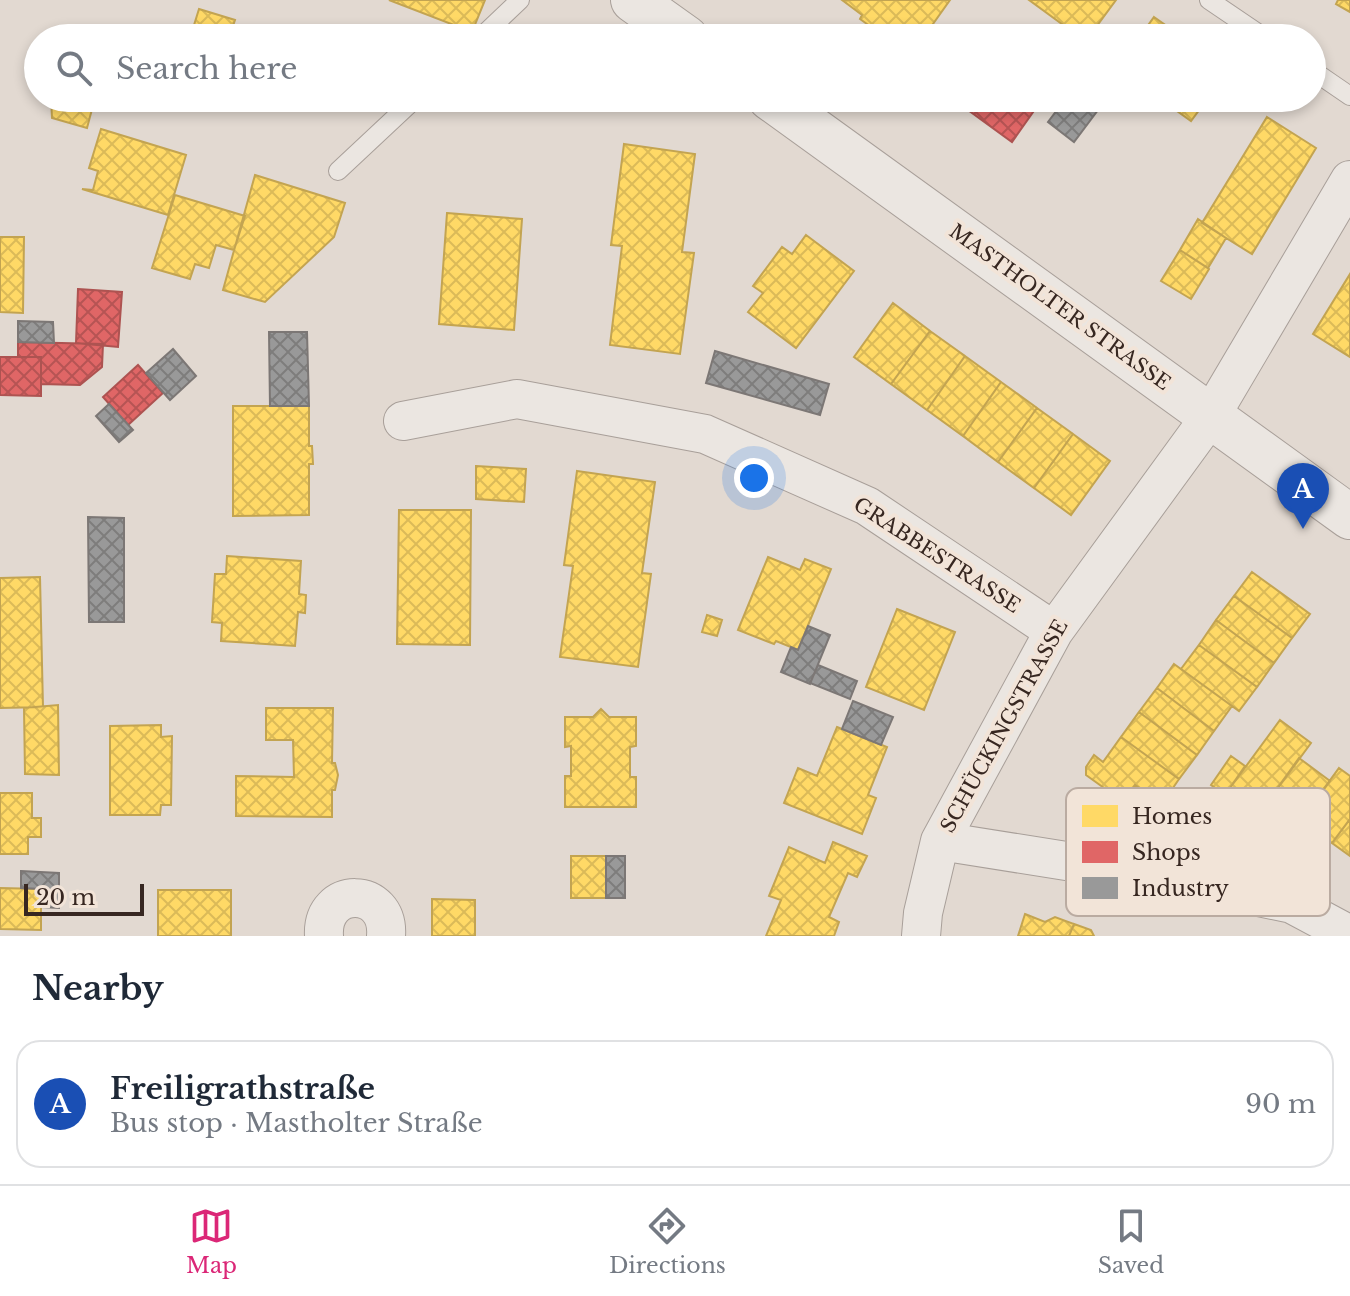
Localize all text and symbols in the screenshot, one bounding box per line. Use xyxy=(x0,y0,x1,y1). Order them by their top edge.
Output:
search box xyxy=(24,24,1326,112)
icon: search xyxy=(52,46,96,90)
text: Search here xyxy=(116,50,297,87)
street label: MASTHOLTER STRASSE xyxy=(945,219,1175,395)
your location xyxy=(734,458,774,498)
pin: A xyxy=(1277,463,1329,529)
street label: GRABBESTRASSE xyxy=(849,492,1025,618)
street label: SCHÜCKINGSTRASSE xyxy=(934,615,1073,837)
legend xyxy=(1066,788,1330,916)
text: Homes xyxy=(1132,803,1212,830)
text: Shops xyxy=(1132,839,1201,866)
text: Industry xyxy=(1132,875,1229,902)
scale bar xyxy=(24,880,144,916)
text: 20 m xyxy=(36,884,95,911)
text: Nearby xyxy=(32,967,164,1009)
text: Freiligrathstraße xyxy=(110,1070,375,1107)
text: A xyxy=(49,1088,71,1120)
text: 90 m xyxy=(1245,1088,1316,1120)
text: Bus stop · Mastholter Straße xyxy=(110,1107,483,1139)
tab: Map xyxy=(186,1204,237,1279)
tab: Directions xyxy=(609,1204,726,1279)
tab: Saved xyxy=(1098,1204,1164,1279)

